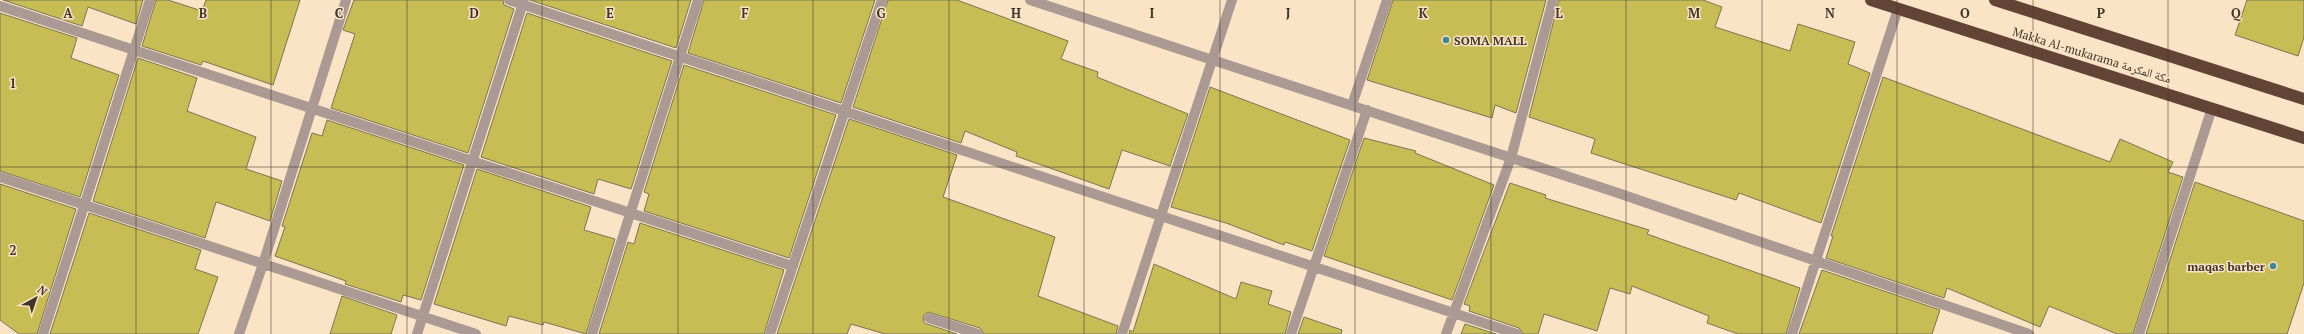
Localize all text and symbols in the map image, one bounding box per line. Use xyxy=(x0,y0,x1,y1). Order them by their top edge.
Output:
text: A xyxy=(63,4,73,22)
text: B xyxy=(199,4,207,22)
text: C xyxy=(335,4,343,22)
text: D xyxy=(469,4,479,22)
text: E xyxy=(606,4,614,22)
text: F xyxy=(741,4,749,22)
text: G xyxy=(876,4,886,22)
text: H xyxy=(1011,4,1021,22)
text: I xyxy=(1150,4,1155,22)
text: J xyxy=(1286,4,1291,22)
text: K xyxy=(1418,4,1428,22)
text: L xyxy=(1555,4,1563,22)
text: M xyxy=(1688,4,1700,22)
text: N xyxy=(1825,4,1835,22)
text: O xyxy=(1960,4,1970,22)
text: P xyxy=(2097,4,2105,22)
text: Q xyxy=(2231,4,2242,22)
street label: Makka Al-mukarama مكة المكرمة xyxy=(2011,24,2173,86)
place label: SOMA MALL xyxy=(1454,33,1527,48)
marker: SOMA MALL xyxy=(1441,35,1451,45)
text: 1 xyxy=(9,74,17,92)
text: 2 xyxy=(9,241,17,259)
place label: maqas barber xyxy=(2187,259,2266,274)
marker: maqas barber xyxy=(2268,261,2278,271)
north arrow xyxy=(16,278,56,318)
text: N xyxy=(35,282,51,299)

